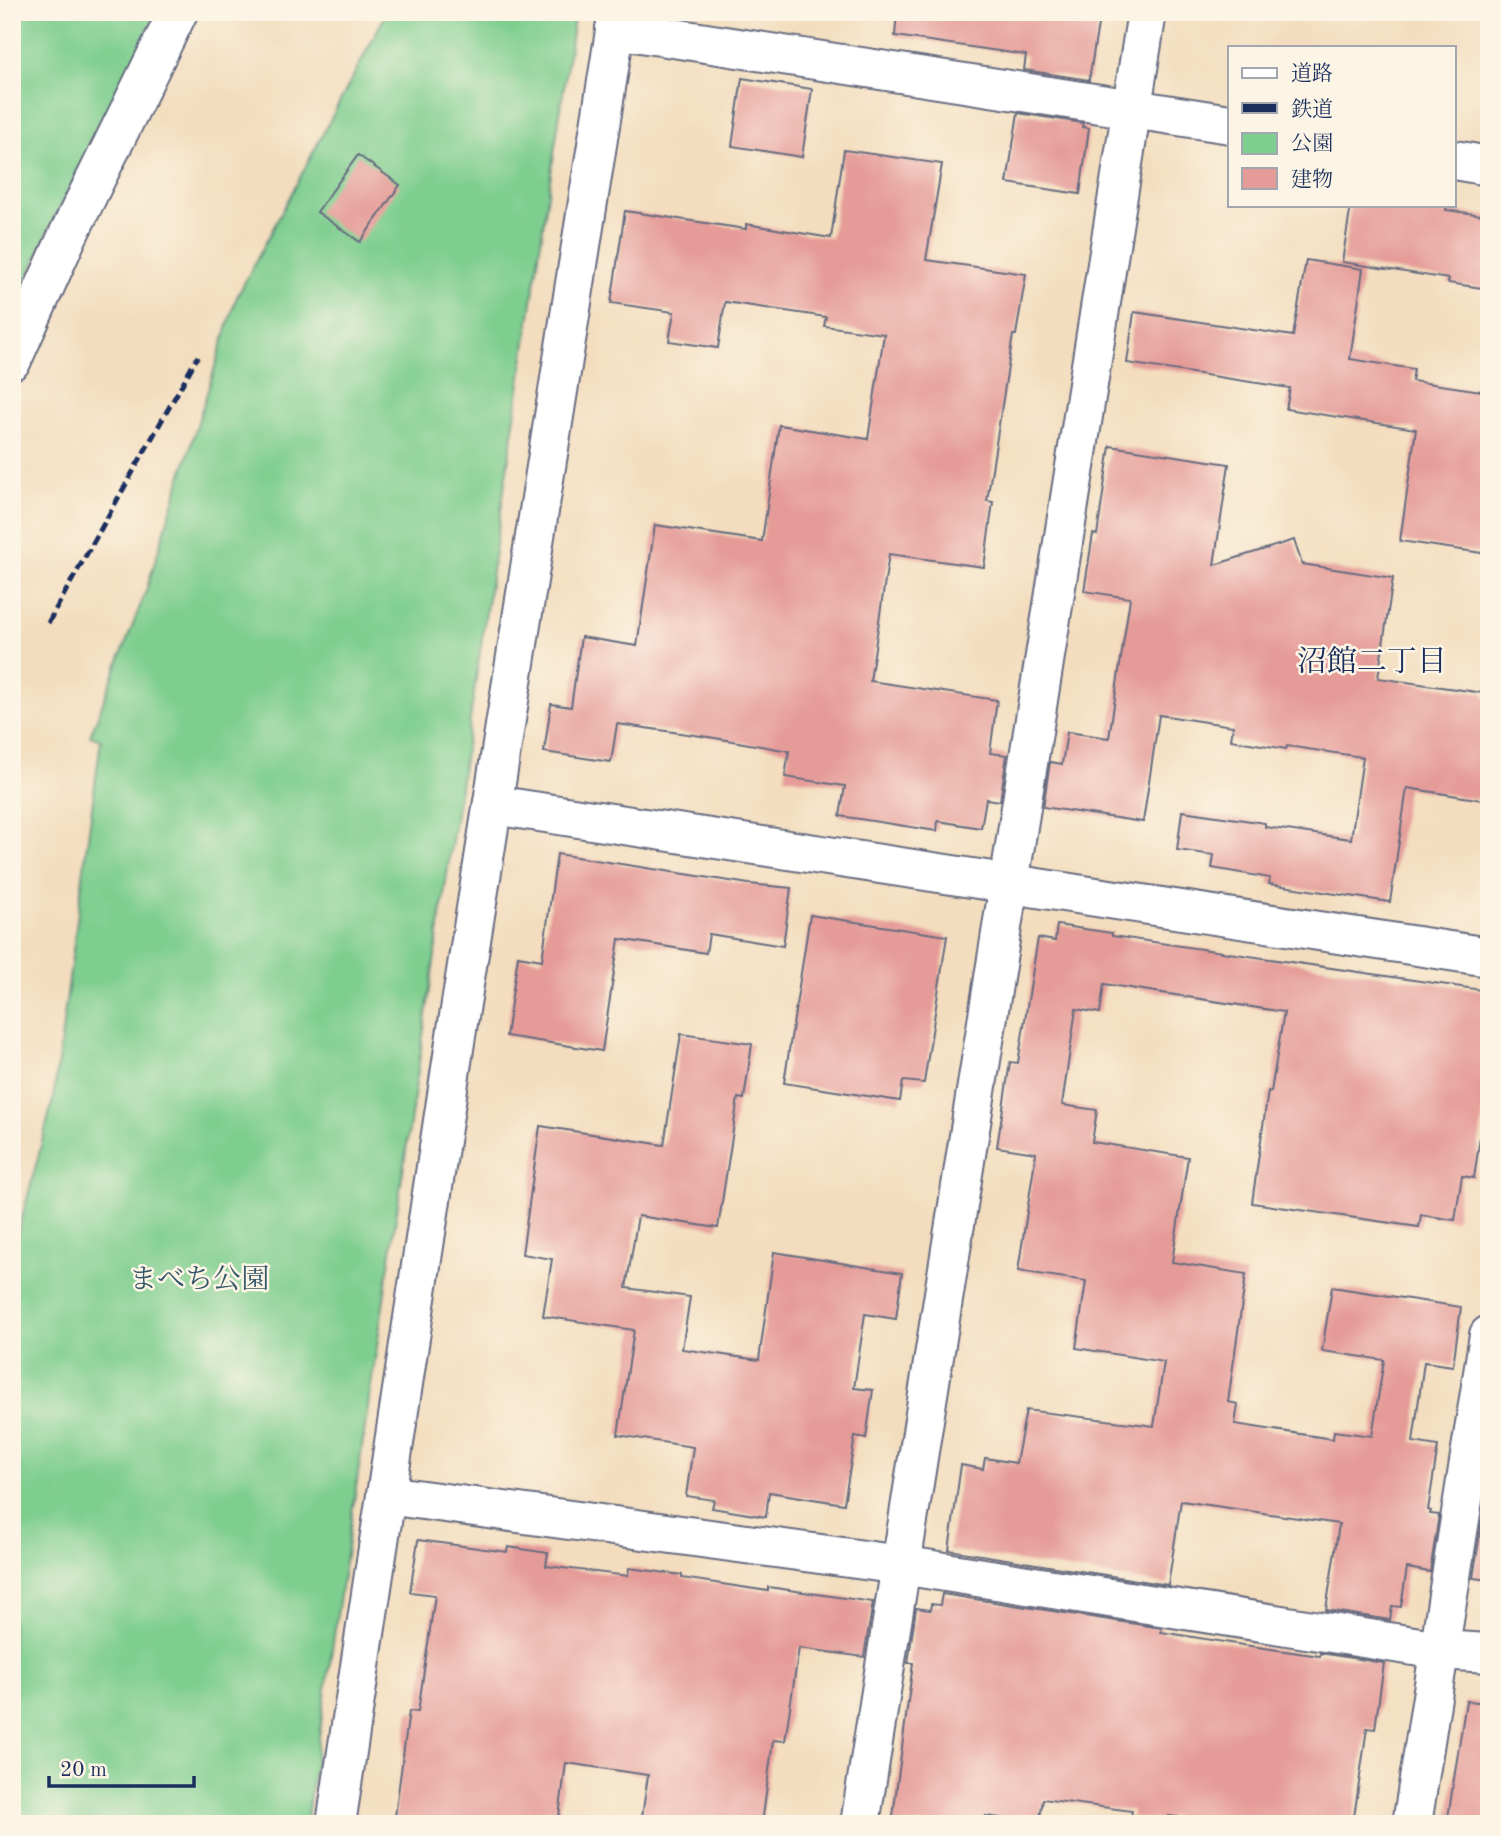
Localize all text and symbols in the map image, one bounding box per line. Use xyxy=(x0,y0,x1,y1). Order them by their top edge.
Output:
legend xyxy=(1228,46,1456,206)
text: 道路 xyxy=(1291,62,1333,85)
text: 鉄道 xyxy=(1291,98,1333,121)
text: 公園 xyxy=(1291,132,1333,155)
text: 建物 xyxy=(1291,168,1333,191)
district label: 沼館二丁目 xyxy=(1297,645,1447,678)
park label: まべち公園 xyxy=(129,1264,269,1295)
scale bar xyxy=(49,1745,194,1789)
text: 20 m xyxy=(60,1760,107,1781)

